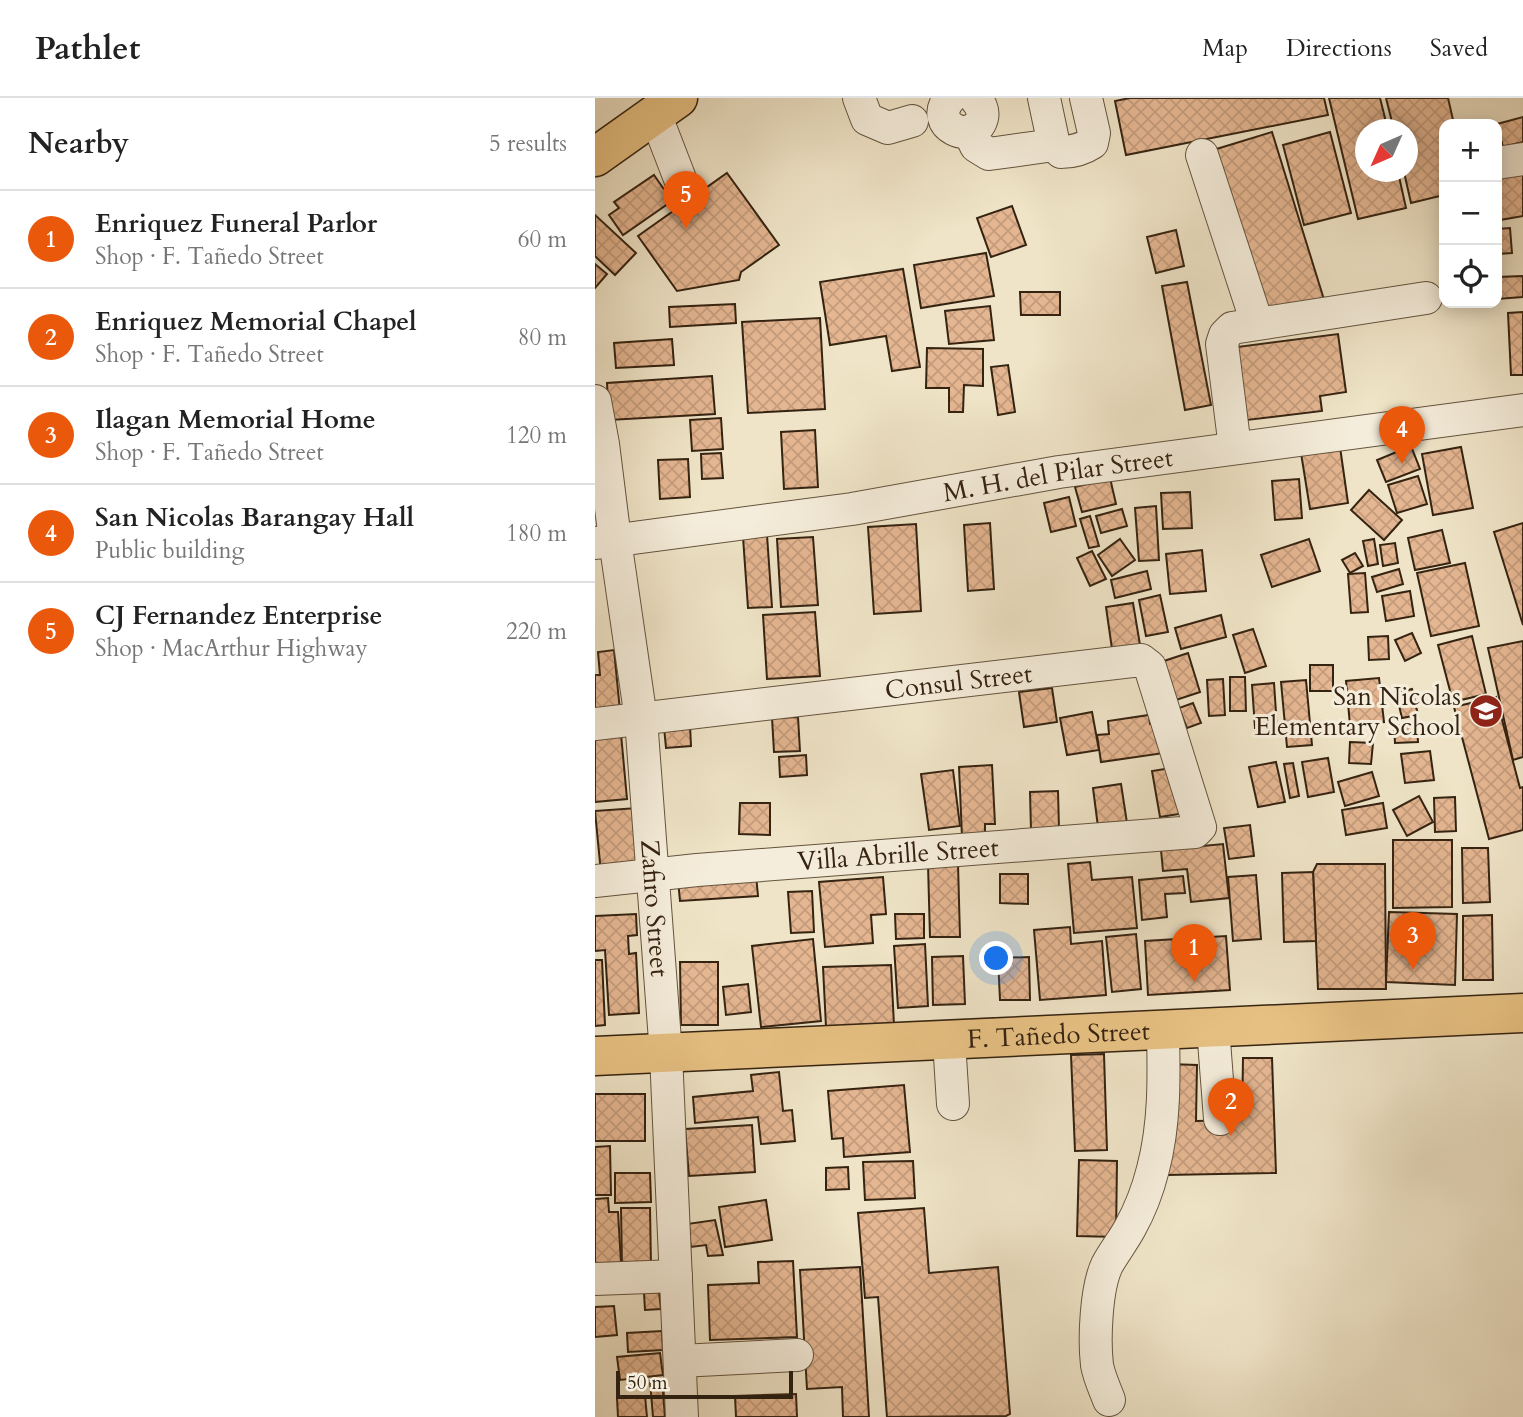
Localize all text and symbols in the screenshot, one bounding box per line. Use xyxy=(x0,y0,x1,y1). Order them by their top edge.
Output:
text: Pathlet xyxy=(35,26,140,71)
text: Map xyxy=(1202,32,1248,65)
text: Directions xyxy=(1286,32,1392,65)
text: Saved xyxy=(1430,32,1488,65)
north arrow xyxy=(1355,119,1418,182)
map controls xyxy=(1439,119,1502,308)
button: + xyxy=(1439,119,1502,182)
text: Nearby xyxy=(28,123,129,164)
text: 5 results xyxy=(489,128,567,159)
pin: 5 xyxy=(663,171,709,229)
button: − xyxy=(1439,182,1502,245)
text: Enriquez Funeral Parlor xyxy=(95,206,377,241)
text: 1 xyxy=(45,224,57,255)
text: 60 m xyxy=(518,224,567,255)
text: Shop · F. Tañedo Street xyxy=(95,241,324,272)
button: locate xyxy=(1439,245,1502,308)
text: Enriquez Memorial Chapel xyxy=(95,304,417,339)
text: 2 xyxy=(45,322,57,353)
text: 80 m xyxy=(518,322,567,353)
text: Shop · F. Tañedo Street xyxy=(95,339,324,370)
text: Ilagan Memorial Home xyxy=(95,402,376,437)
pin: 4 xyxy=(1379,406,1425,464)
text: 3 xyxy=(45,420,57,451)
text: 120 m xyxy=(506,420,567,451)
text: Shop · F. Tañedo Street xyxy=(95,437,324,468)
street label: M. H. del Pilar Street xyxy=(940,440,1175,510)
text: San Nicolas Barangay Hall xyxy=(95,500,414,535)
text: 4 xyxy=(45,518,57,549)
text: 180 m xyxy=(506,518,567,549)
text: Public building xyxy=(95,535,245,566)
text: CJ Fernandez Enterprise xyxy=(95,598,382,633)
text: 5 xyxy=(45,616,57,647)
text: 220 m xyxy=(506,616,567,647)
text: Shop · MacArthur Highway xyxy=(95,633,368,664)
street label: Consul Street xyxy=(883,656,1034,708)
place label: San Nicolas Elementary School xyxy=(1254,679,1461,744)
school or university icon: San Nicolas Elementary School xyxy=(1467,692,1505,730)
street label: Villa Abrille Street xyxy=(796,830,1000,879)
street label: Zafiro Street xyxy=(632,838,677,978)
pin: 3 xyxy=(1390,912,1436,970)
pin: 1 xyxy=(1171,924,1217,982)
your location xyxy=(979,941,1013,975)
street label: F. Tañedo Street xyxy=(966,1013,1151,1057)
pin: 2 xyxy=(1208,1078,1254,1136)
scale bar xyxy=(616,1368,793,1400)
text: 50 m xyxy=(627,1370,668,1396)

